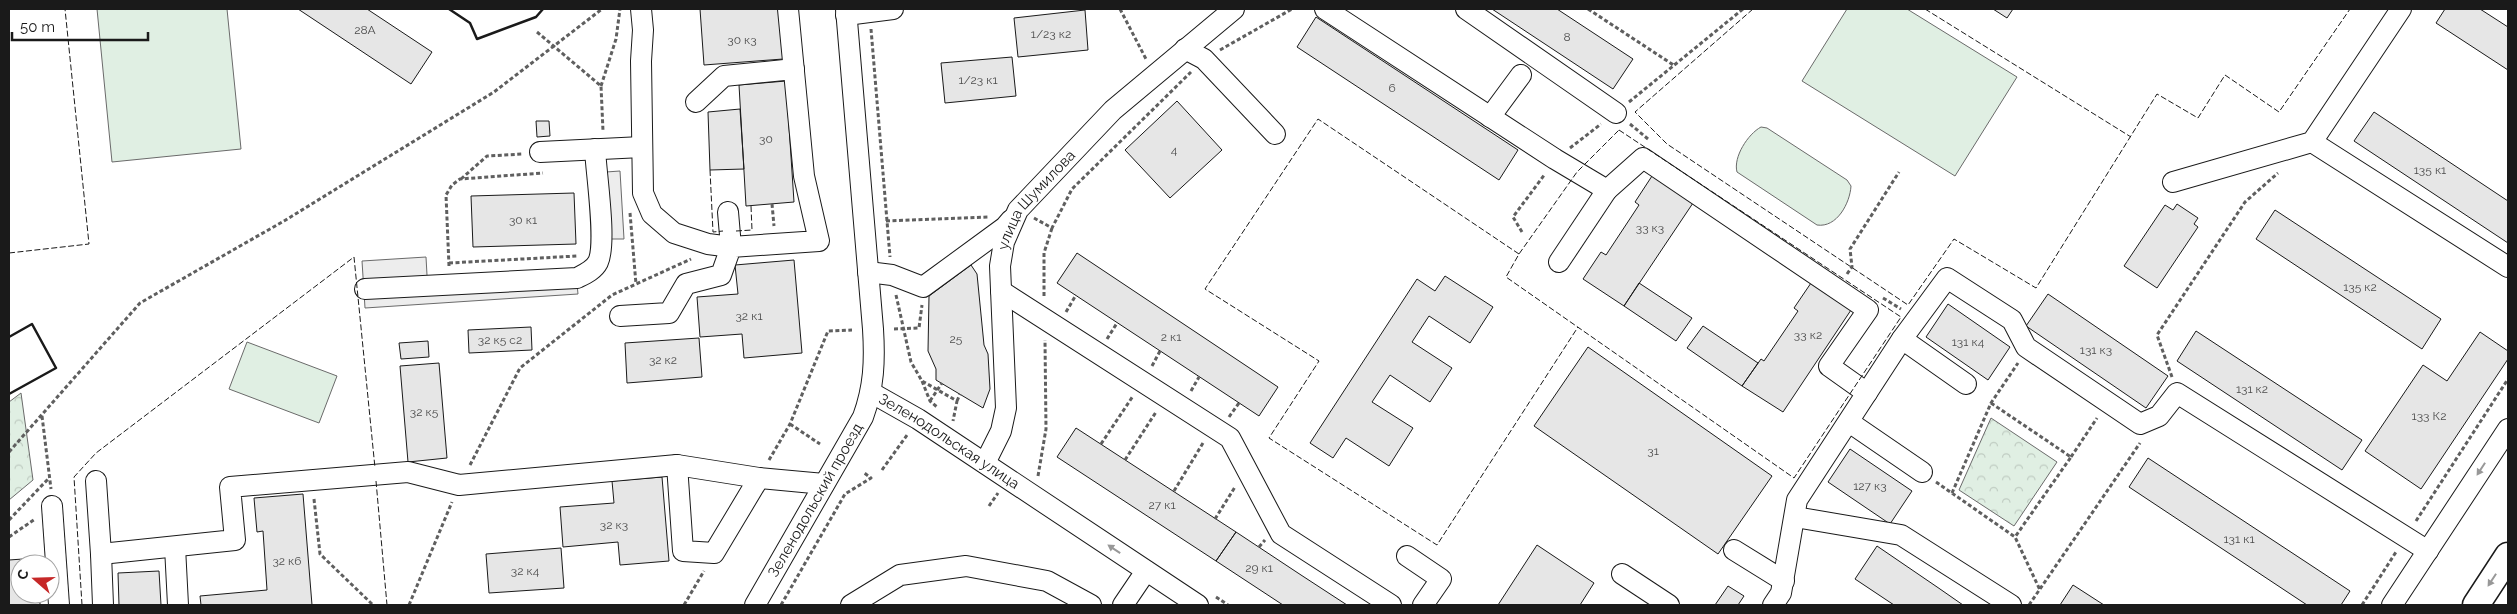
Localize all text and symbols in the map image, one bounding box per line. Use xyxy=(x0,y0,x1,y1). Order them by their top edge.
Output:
scale bar xyxy=(12,10,149,42)
text: 50 m xyxy=(20,18,55,36)
house number: 28А xyxy=(354,23,376,37)
house number: 1/23 к2 xyxy=(1031,27,1071,41)
house number: 8 xyxy=(1563,30,1571,44)
house number: 30 к3 xyxy=(727,33,757,47)
house number: 1/23 к1 xyxy=(958,73,998,87)
house number: 6 xyxy=(1388,81,1396,95)
house number: 30 xyxy=(759,132,773,146)
house number: 4 xyxy=(1171,143,1178,157)
street label: улица Шумилова xyxy=(994,146,1079,251)
house number: 135 к1 xyxy=(2414,163,2446,177)
house number: 30 к1 xyxy=(509,213,537,227)
house number: 33 к3 xyxy=(1636,221,1664,235)
house number: 135 к2 xyxy=(2343,280,2377,294)
house number: 32 к1 xyxy=(735,309,763,323)
house number: 33 к2 xyxy=(1794,328,1822,342)
house number: 2 к1 xyxy=(1161,330,1181,344)
house number: 25 xyxy=(950,332,963,346)
house number: 32 к5 с2 xyxy=(478,333,522,347)
house number: 131 к4 xyxy=(1952,335,1985,349)
house number: 131 к3 xyxy=(2080,343,2112,357)
house number: 32 к2 xyxy=(649,353,677,367)
house number: 131 к2 xyxy=(2236,382,2268,396)
street label: Зеленодольская улица xyxy=(876,390,1023,493)
house number: 32 к5 xyxy=(410,405,439,419)
house number: 133 К2 xyxy=(2412,409,2446,423)
street label: Зеленодольский проезд xyxy=(764,420,867,580)
house number: 31 xyxy=(1647,444,1659,458)
one-way arrow xyxy=(2477,463,2486,476)
house number: 127 к3 xyxy=(1853,479,1887,493)
house number: 27 к1 xyxy=(1148,498,1176,512)
house number: 32 к3 xyxy=(600,518,628,532)
house number: 131 к1 xyxy=(2223,532,2255,546)
one-way arrow xyxy=(1107,545,1121,554)
north arrow xyxy=(10,554,60,604)
house number: 32 к6 xyxy=(272,554,302,568)
house number: 29 к1 xyxy=(1245,561,1273,575)
house number: 32 к4 xyxy=(511,564,540,578)
text: С xyxy=(14,567,32,582)
one-way arrow xyxy=(2487,574,2497,587)

